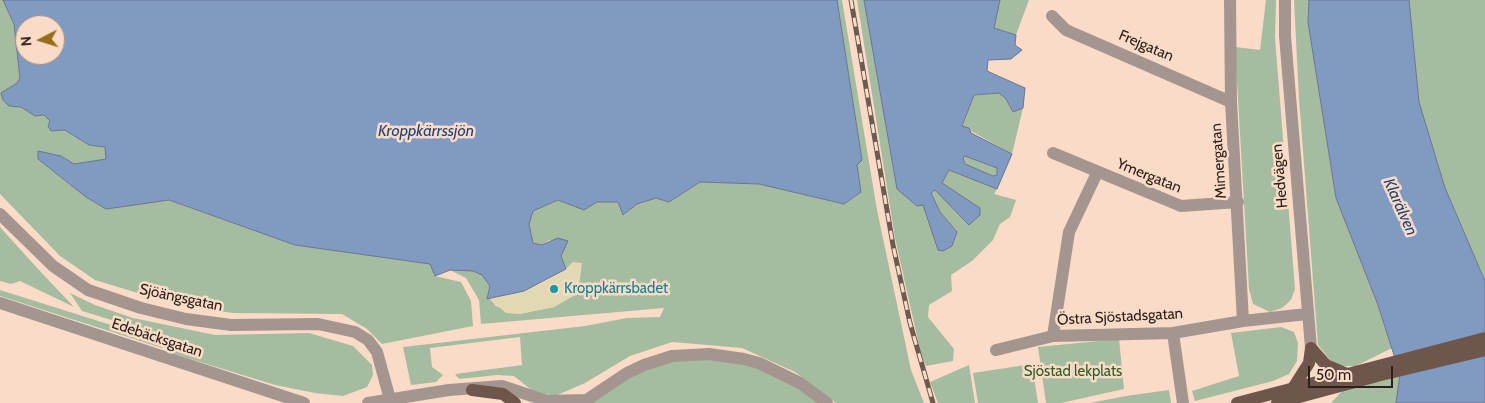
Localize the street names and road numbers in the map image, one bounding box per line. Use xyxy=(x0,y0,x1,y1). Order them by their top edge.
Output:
street label: Frejgatan xyxy=(1116,26,1176,66)
street label: Mimergatan xyxy=(1207,123,1231,199)
street label: Hedvägen xyxy=(1268,143,1292,209)
street label: Ymergatan xyxy=(1114,155,1184,197)
street label: Sjöängsgatan xyxy=(138,280,224,316)
street label: Östra Sjöstadsgatan xyxy=(1057,305,1183,329)
street label: Edebäcksgatan xyxy=(109,315,205,361)

